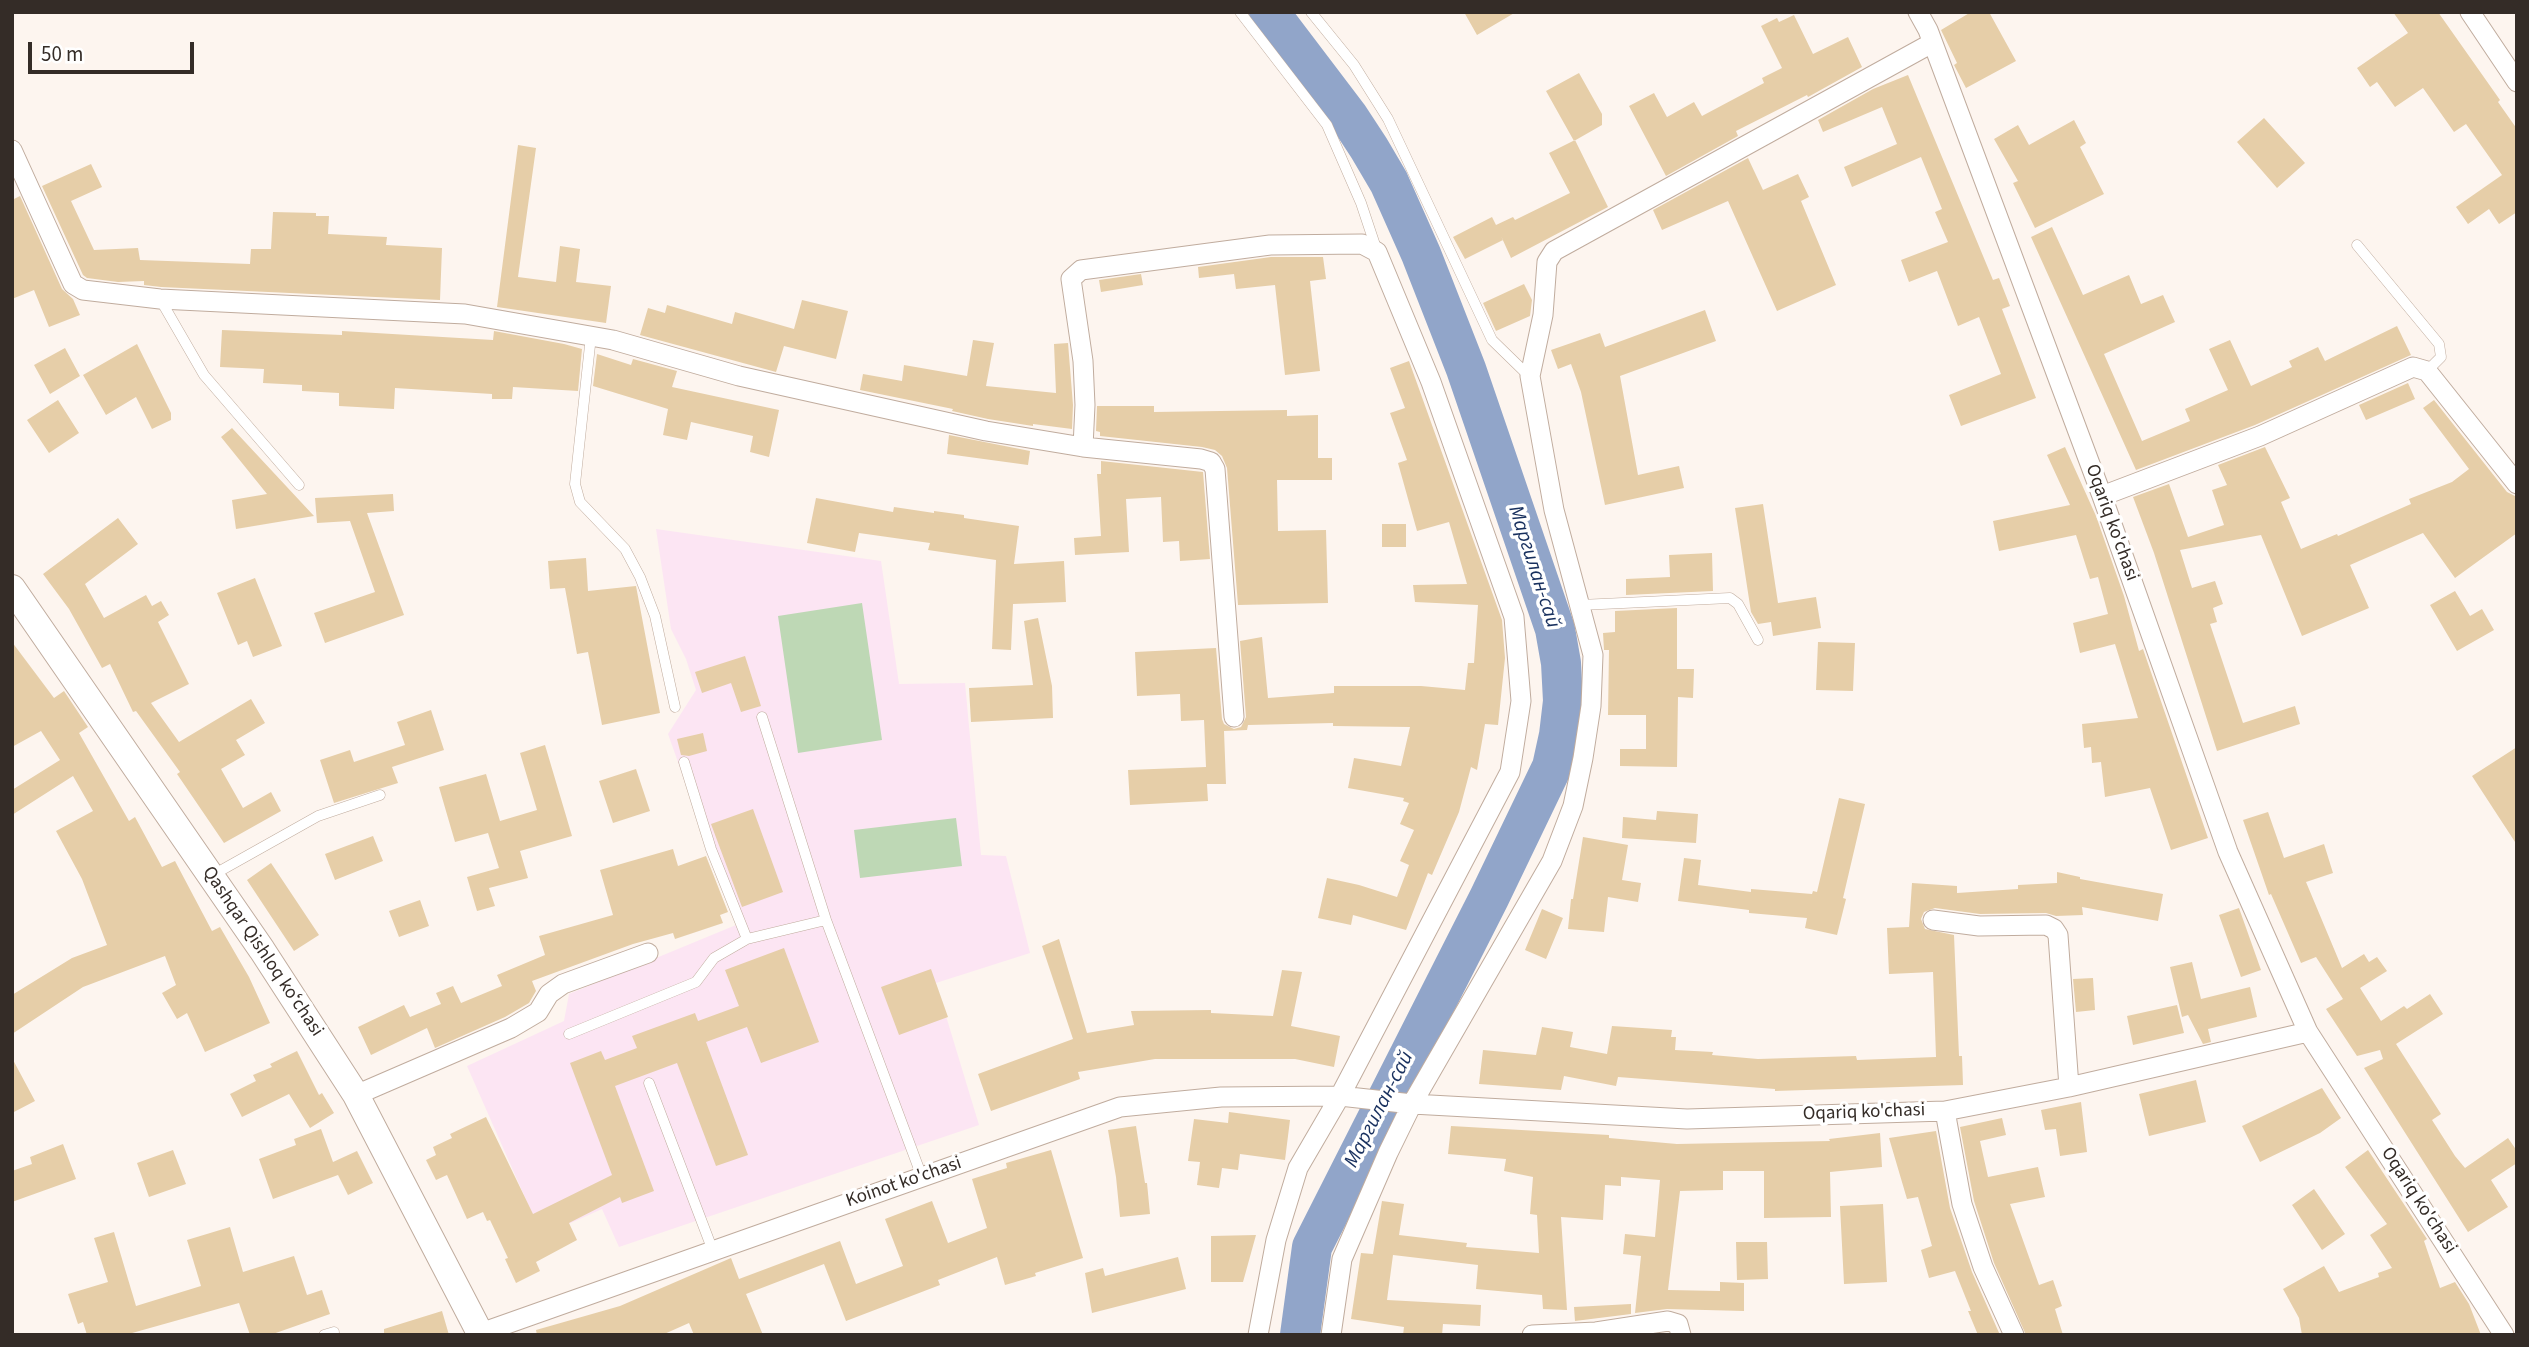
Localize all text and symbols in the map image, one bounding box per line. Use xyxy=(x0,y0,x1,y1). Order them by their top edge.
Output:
scale bar xyxy=(32,28,198,72)
text: 50 m xyxy=(41,39,83,69)
street label: Oqariq ko'chasi xyxy=(2079,462,2143,584)
water label: Маргилан-сай xyxy=(1501,503,1565,631)
street label: Qashqar Qishloq koʻchasi xyxy=(196,862,328,1042)
water label: Маргилан-сай xyxy=(1340,1048,1420,1172)
street label: Oqariq ko'chasi xyxy=(1802,1099,1926,1127)
street label: Oqariq ko'chasi xyxy=(2375,1143,2461,1259)
street label: Koinot ko'chasi xyxy=(843,1153,965,1213)

